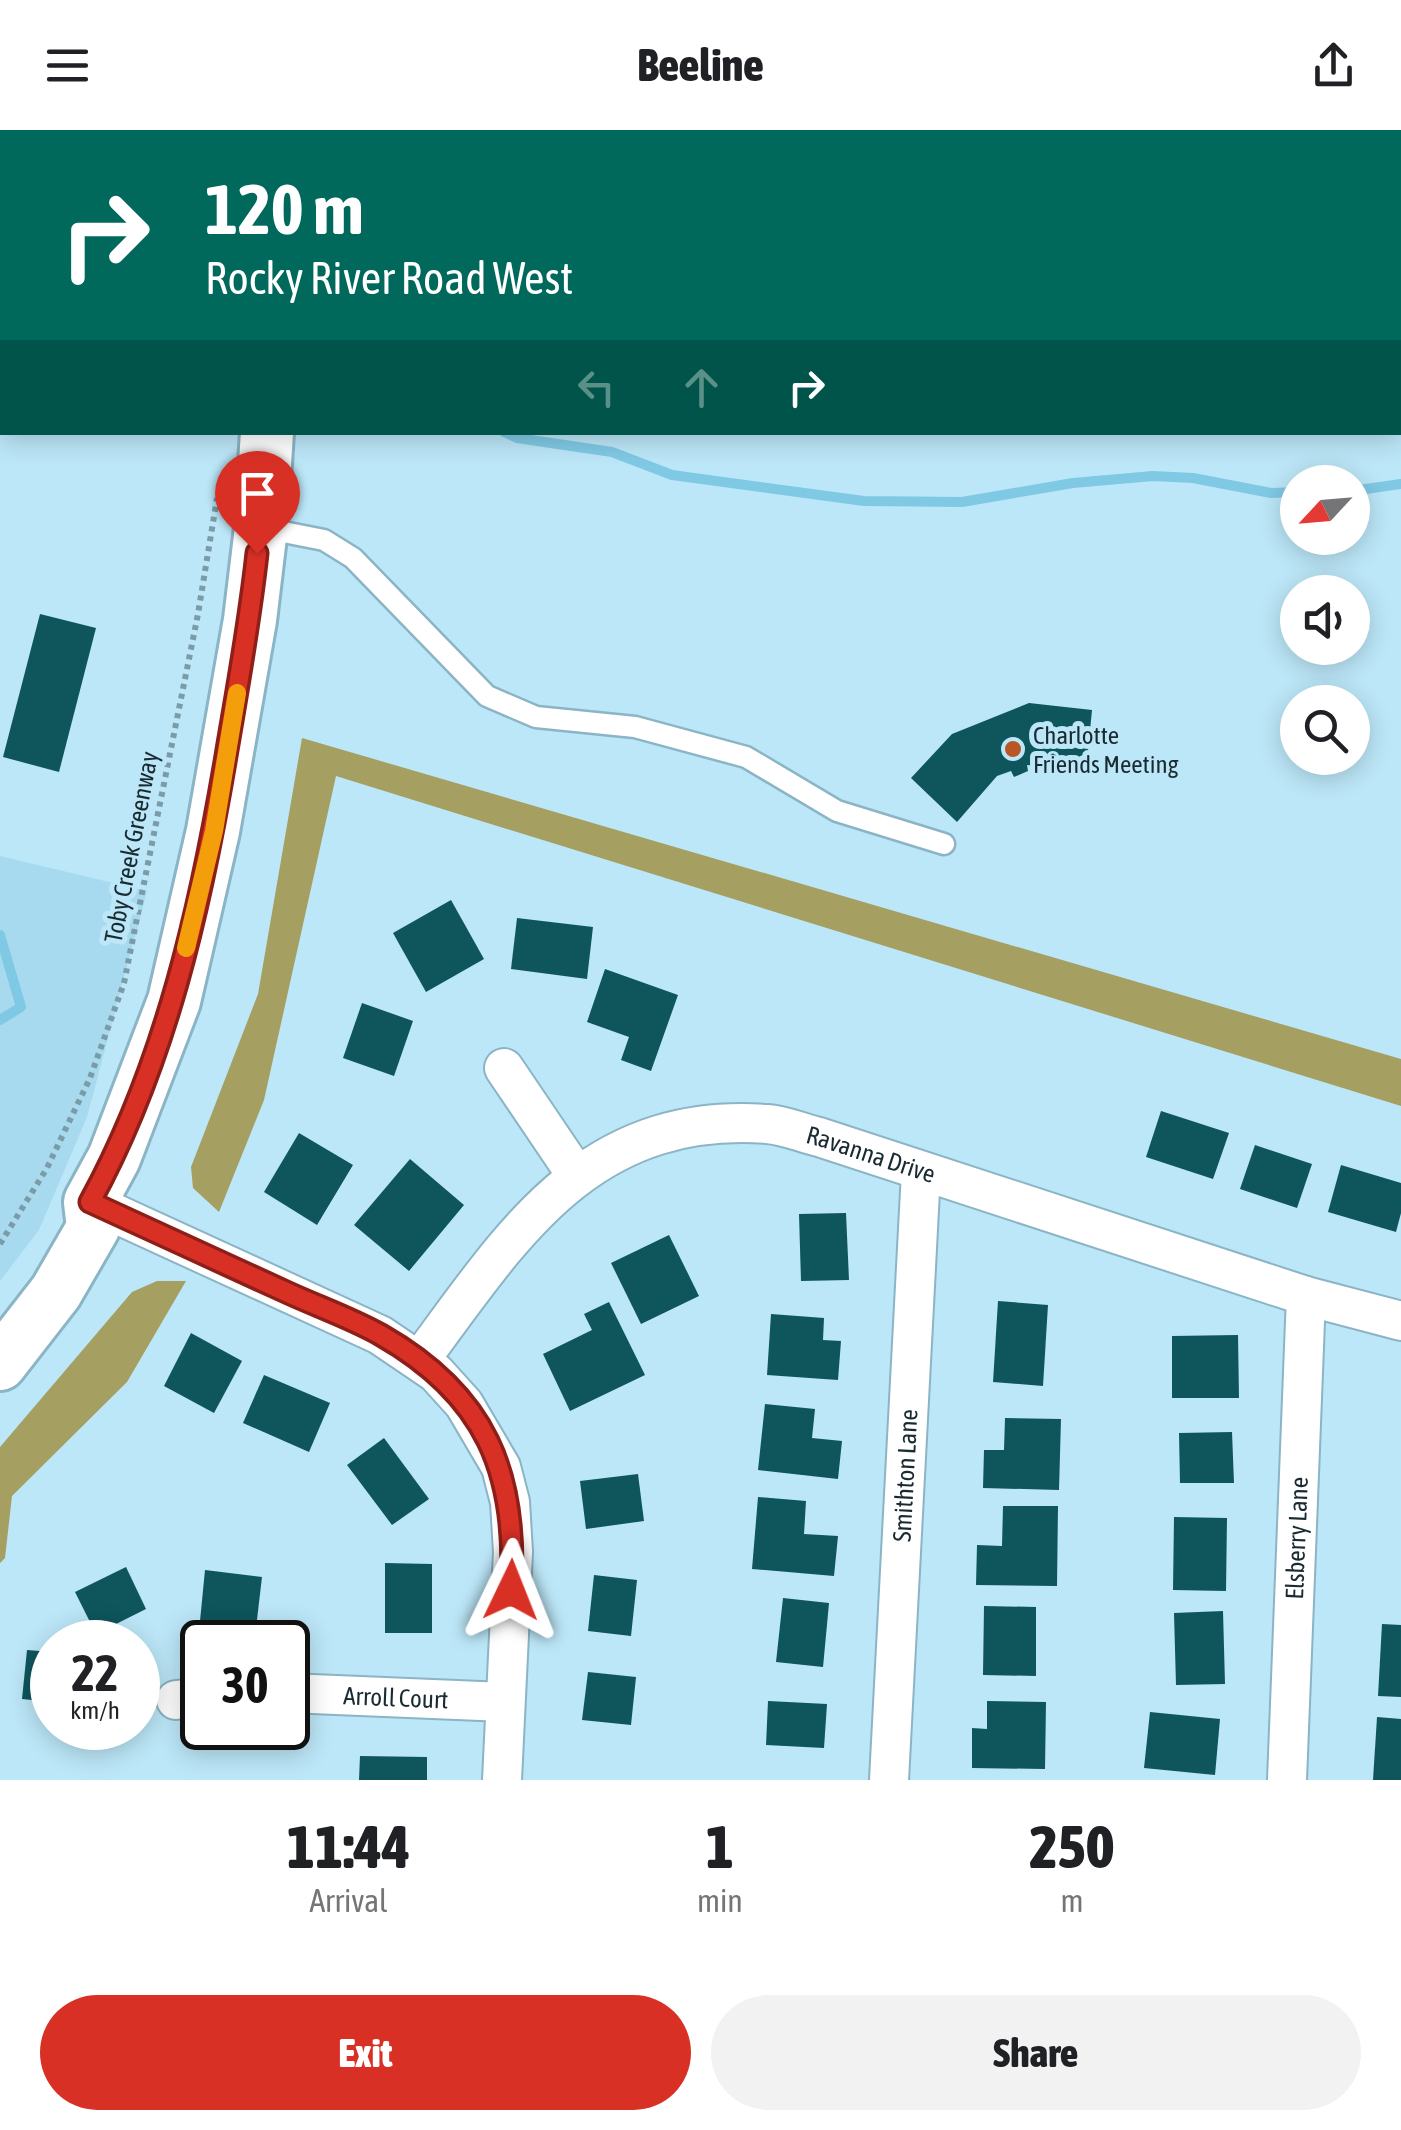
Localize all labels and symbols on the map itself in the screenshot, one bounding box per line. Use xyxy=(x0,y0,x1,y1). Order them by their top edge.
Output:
pin xyxy=(215,451,300,554)
north arrow xyxy=(1280,465,1370,555)
place label: Charlotte Friends Meeting xyxy=(1033,721,1179,778)
marker: Charlotte Friends Meeting xyxy=(1002,738,1024,760)
street label: Toby Creek Greenway xyxy=(99,749,163,945)
street label: Ravanna Drive xyxy=(803,1120,939,1188)
street label: Smithton Lane xyxy=(888,1408,923,1542)
street label: Elsberry Lane xyxy=(1280,1476,1313,1600)
position arrow xyxy=(459,1538,563,1642)
speed limit sign: 30 xyxy=(180,1620,310,1750)
street label: Arroll Court xyxy=(343,1681,449,1714)

